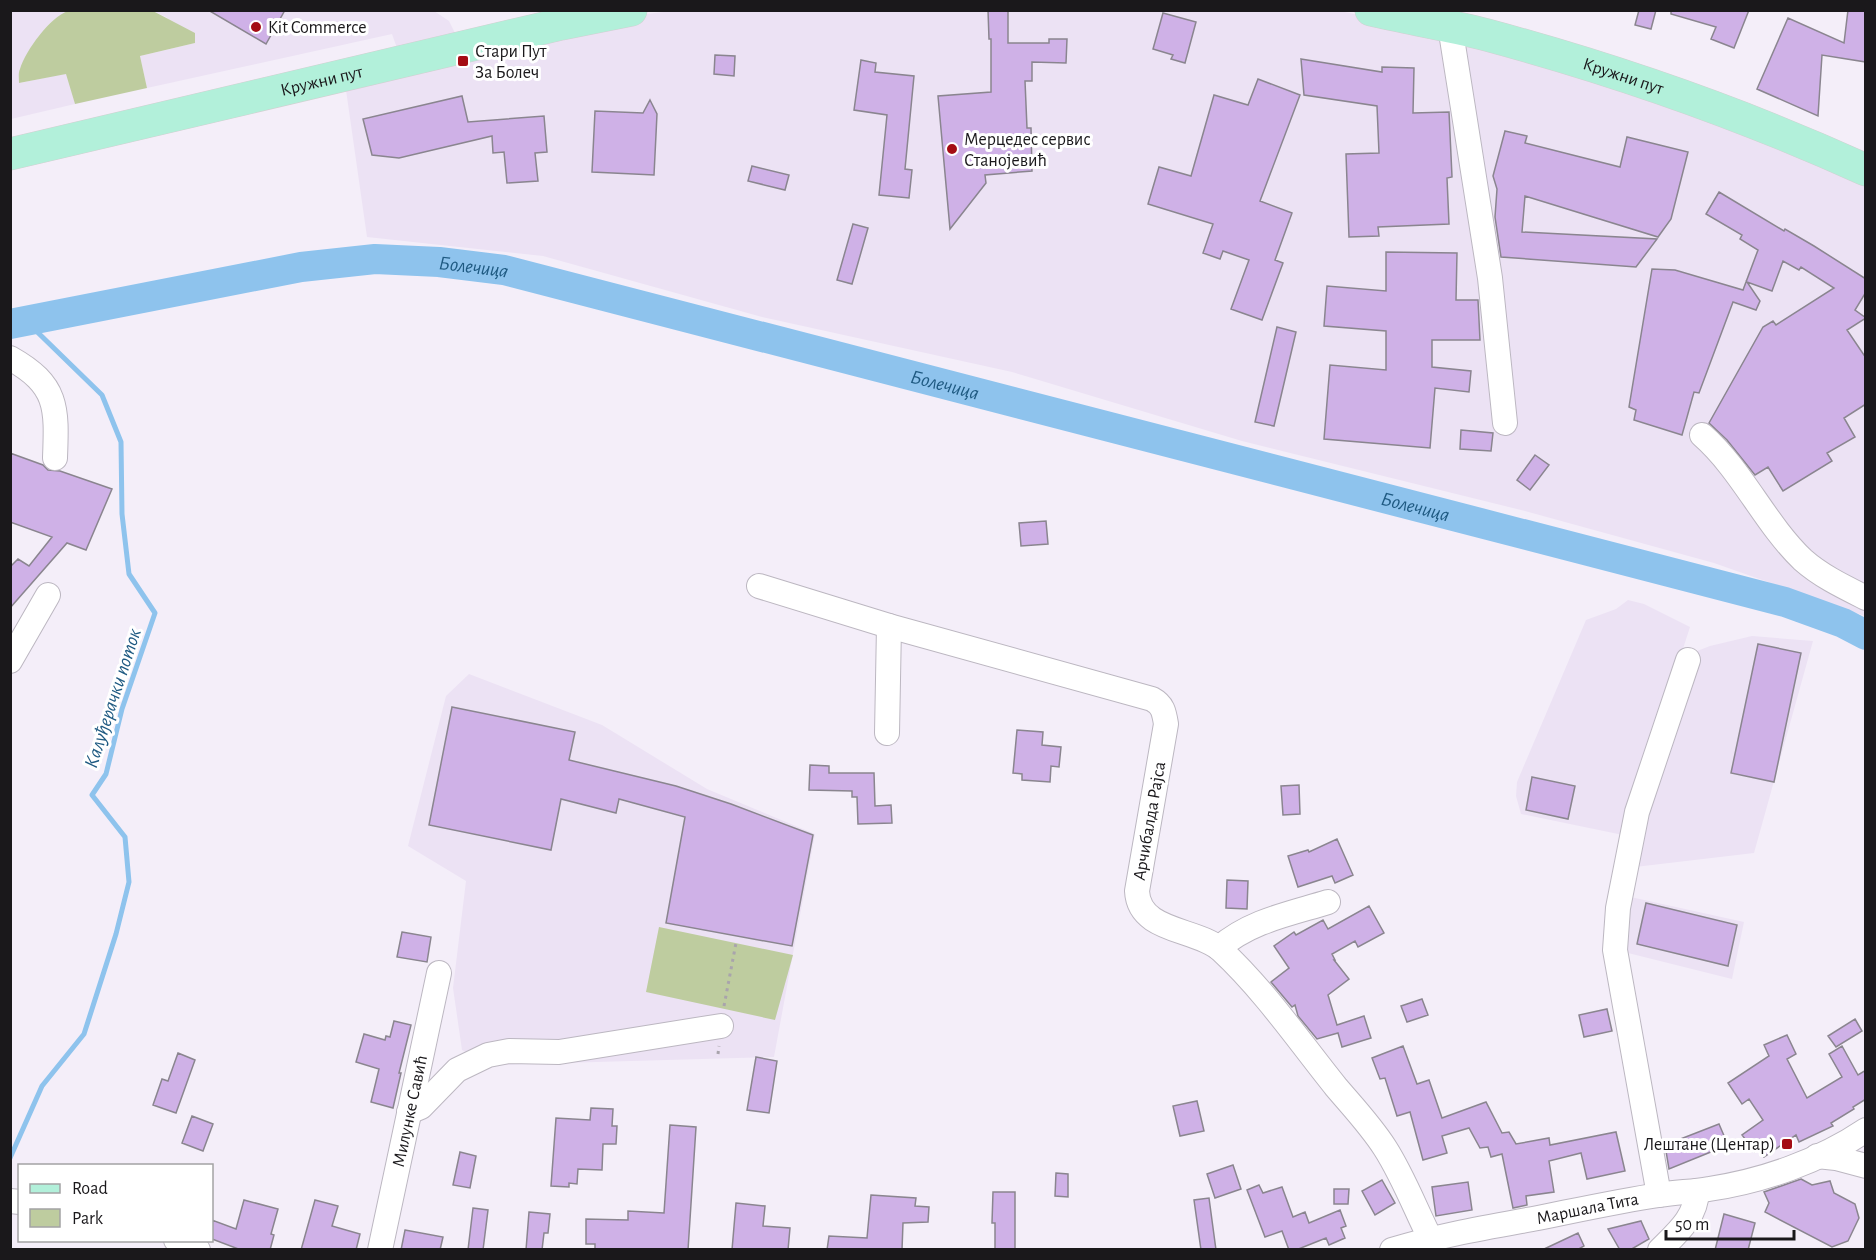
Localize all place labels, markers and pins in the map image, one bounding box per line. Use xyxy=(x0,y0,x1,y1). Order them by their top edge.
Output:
place label: Kit Commerce xyxy=(268,19,367,37)
marker: Kit Commerce xyxy=(249,20,263,34)
place label: Стари Пут За Болеч xyxy=(475,43,547,82)
marker: Стари Пут За Болеч xyxy=(456,54,470,68)
place label: Мерцедес сервис Станојевић xyxy=(964,131,1091,170)
marker: Мерцедес сервис Станојевић xyxy=(945,142,959,156)
place label: Лештане (Центар) xyxy=(1644,1136,1775,1154)
marker: Лештане (Центар) xyxy=(1780,1137,1794,1151)

